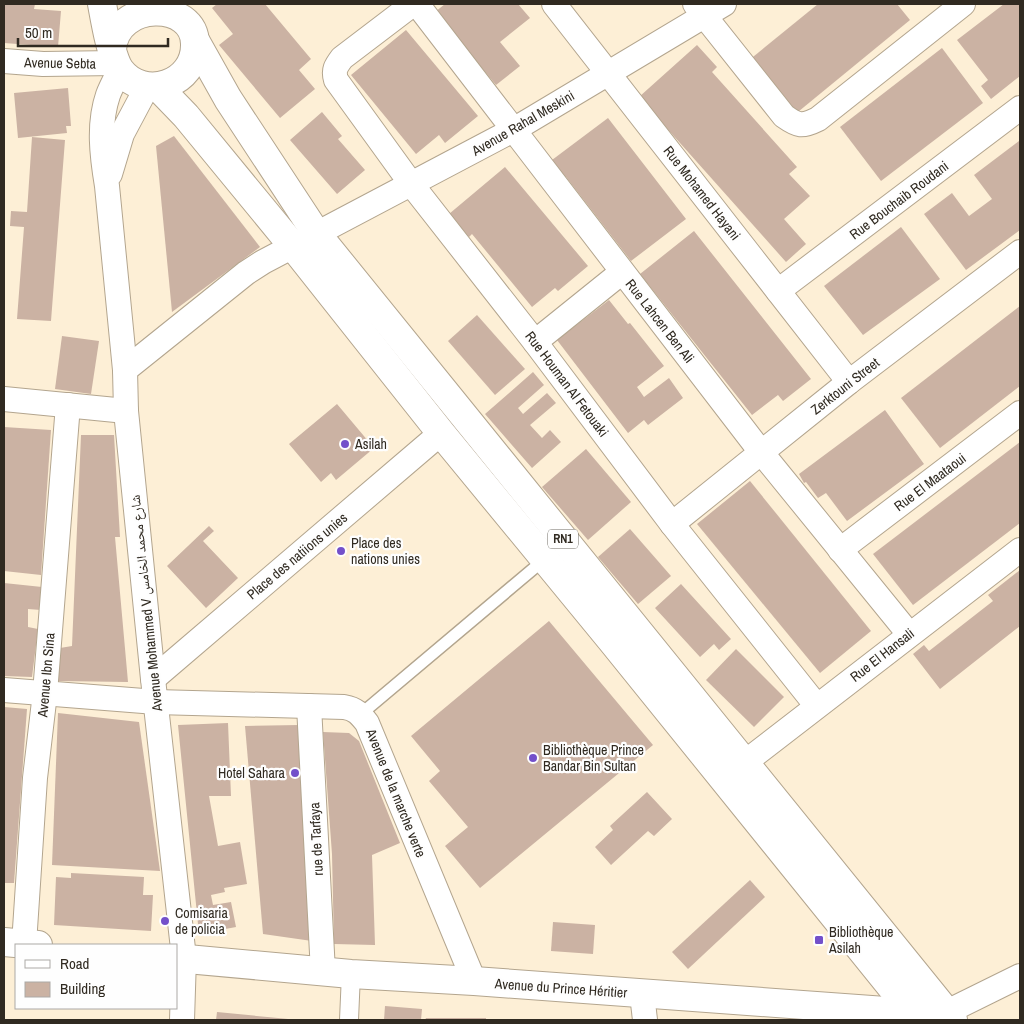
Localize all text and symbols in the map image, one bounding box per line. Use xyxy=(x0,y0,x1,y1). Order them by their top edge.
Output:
scale bar xyxy=(18,15,168,47)
text: 50 m xyxy=(25,22,52,43)
street label: Avenue Sebta xyxy=(23,53,97,73)
street label: Avenue Rahal Meskini xyxy=(468,86,577,160)
street label: Rue Mohamed Hayani xyxy=(660,142,744,244)
street label: Rue Bouchaib Roudani xyxy=(846,157,952,243)
street label: Rue Lahcen Ben Ali xyxy=(622,275,698,367)
street label: Rue Houman Al Fetouaki xyxy=(521,328,613,440)
street label: Zerktouni Street xyxy=(807,354,883,418)
place label: Asilah xyxy=(354,435,387,453)
marker: Asilah xyxy=(339,438,351,450)
street label: Rue El Maataoui xyxy=(890,449,970,515)
street label: Avenue Mohammed V شارع محمد الخامس xyxy=(126,494,167,713)
street label: Place des natiions unies xyxy=(243,509,351,603)
road number: RN1 xyxy=(548,530,578,548)
place label: Place des nations unies xyxy=(351,534,420,568)
marker: Place des nations unies xyxy=(335,545,347,557)
street label: Rue El Hansali xyxy=(846,624,918,686)
street label: Avenue Ibn Sina xyxy=(33,631,59,719)
street label: Avenue de la marche verte xyxy=(362,725,430,860)
place label: Bibliothèque Prince Bandar Bin Sultan xyxy=(543,741,644,775)
marker: Bibliothèque Prince Bandar Bin Sultan xyxy=(527,752,539,764)
place label: Hotel Sahara xyxy=(218,764,286,782)
marker: Hotel Sahara xyxy=(289,767,301,779)
street label: rue de Tarfaya xyxy=(305,801,327,876)
place label: Comisaria de policia xyxy=(175,904,229,938)
marker: Comisaria de policia xyxy=(159,915,171,927)
place label: Bibliothèque Asilah xyxy=(828,923,893,957)
marker: Bibliothèque Asilah xyxy=(813,934,825,946)
legend xyxy=(15,944,178,1009)
text: Road xyxy=(60,953,89,974)
street label: Avenue du Prince Héritier xyxy=(493,974,628,1002)
text: Building xyxy=(60,978,105,999)

